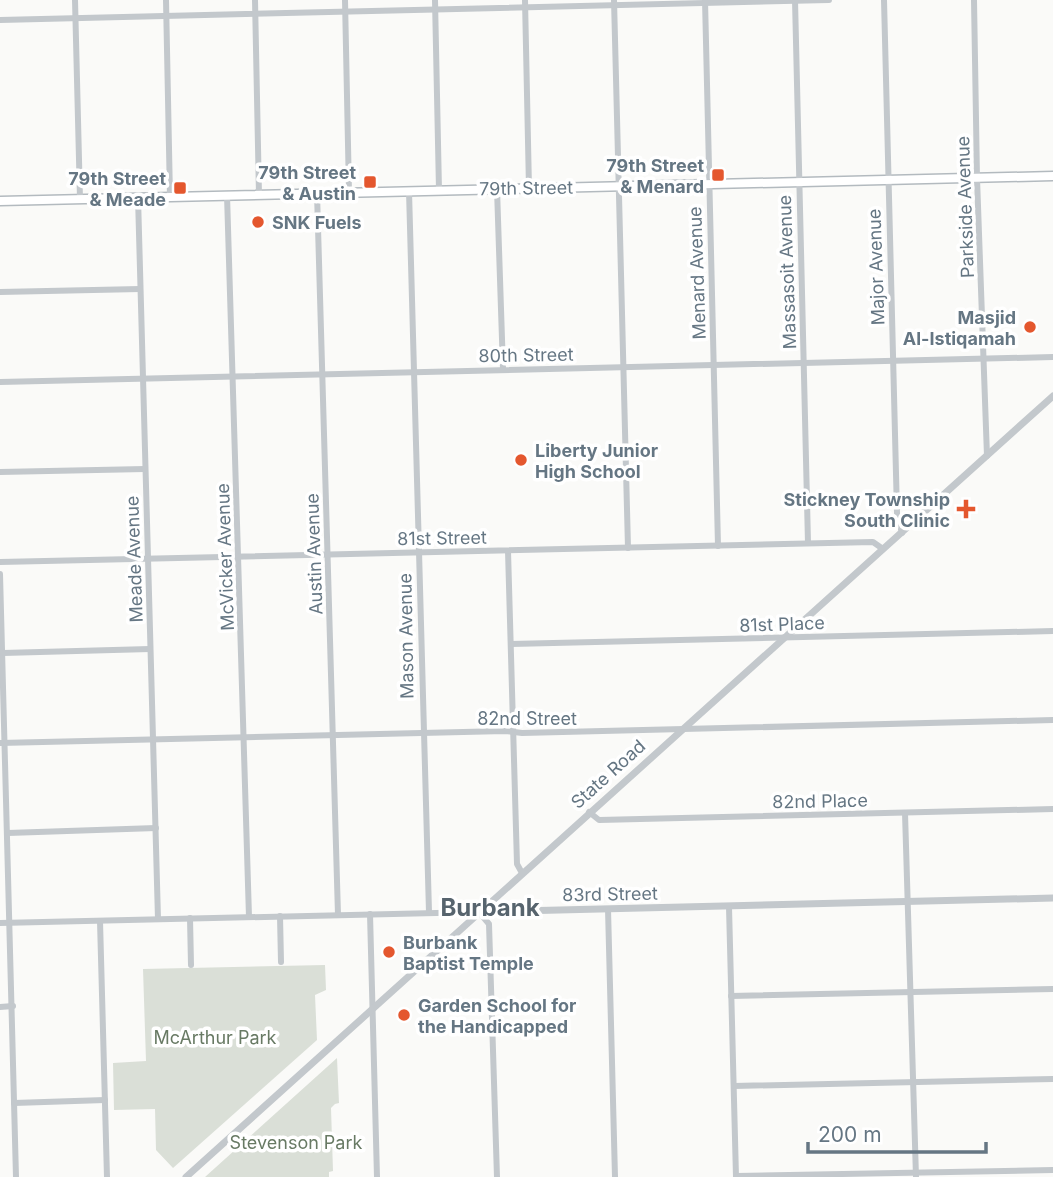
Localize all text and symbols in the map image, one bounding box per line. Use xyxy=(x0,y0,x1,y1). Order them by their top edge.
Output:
street label: Parkside Avenue xyxy=(952,136,978,278)
place label: 79th Street & Menard xyxy=(606,155,704,197)
place label: 79th Street & Austin xyxy=(258,162,356,204)
marker: 79th Street & Menard xyxy=(710,167,726,183)
place label: 79th Street & Meade xyxy=(68,168,166,210)
marker: 79th Street & Austin xyxy=(362,174,378,190)
street label: 79th Street xyxy=(479,177,573,199)
marker: 79th Street & Meade xyxy=(172,180,188,196)
street label: Massasoit Avenue xyxy=(774,195,800,349)
street label: Menard Avenue xyxy=(684,206,710,340)
street label: Major Avenue xyxy=(863,208,889,326)
place label: SNK Fuels xyxy=(272,212,362,233)
marker: SNK Fuels xyxy=(250,214,266,230)
place label: Masjid Al-Istiqamah xyxy=(903,307,1016,349)
marker: Masjid Al-Istiqamah xyxy=(1022,319,1038,335)
street label: 80th Street xyxy=(478,344,574,366)
place label: Liberty Junior High School xyxy=(535,440,658,482)
marker: Liberty Junior High School xyxy=(513,452,529,468)
street label: McVicker Avenue xyxy=(212,483,238,631)
place label: Stickney Township South Clinic xyxy=(784,489,950,531)
street label: Austin Avenue xyxy=(301,493,327,615)
street label: Meade Avenue xyxy=(121,495,147,623)
marker: Stickney Township South Clinic xyxy=(956,499,976,519)
street label: 81st Street xyxy=(397,527,487,549)
street label: Mason Avenue xyxy=(394,573,418,699)
street label: 81st Place xyxy=(739,612,825,636)
street label: 82nd Street xyxy=(477,708,577,729)
street label: State Road xyxy=(567,735,649,813)
street label: 82nd Place xyxy=(772,790,868,812)
street label: 83rd Street xyxy=(562,883,658,905)
district label: Burbank xyxy=(440,893,540,922)
place label: Burbank Baptist Temple xyxy=(403,932,534,974)
marker: Burbank Baptist Temple xyxy=(381,944,397,960)
place label: Garden School for the Handicapped xyxy=(418,995,576,1037)
marker: Garden School for the Handicapped xyxy=(396,1007,412,1023)
park label: McArthur Park xyxy=(154,1027,277,1048)
scale bar xyxy=(808,1110,986,1154)
text: 200 m xyxy=(818,1122,882,1147)
park label: Stevenson Park xyxy=(230,1132,363,1153)

